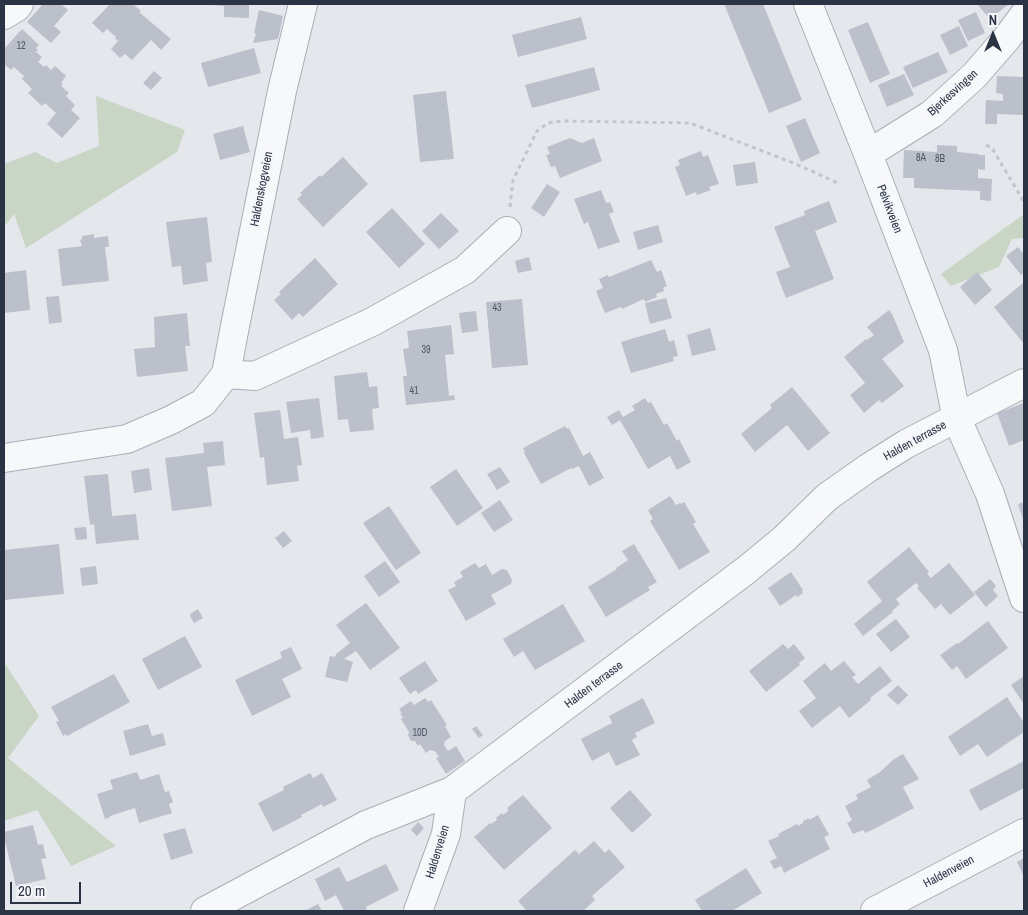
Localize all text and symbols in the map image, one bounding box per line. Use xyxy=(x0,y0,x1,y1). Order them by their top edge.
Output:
north arrow xyxy=(968,10,1018,60)
text: N xyxy=(989,11,997,29)
house number: 12 xyxy=(16,40,26,52)
street label: Bjerkesvingen xyxy=(925,67,981,119)
street label: Haldenskogveien xyxy=(248,150,276,228)
house number: 8A xyxy=(916,152,926,164)
house number: 8B xyxy=(935,153,945,165)
street label: Pelvikveien xyxy=(873,183,905,235)
house number: 43 xyxy=(492,302,502,314)
house number: 39 xyxy=(421,344,431,356)
house number: 41 xyxy=(409,385,419,397)
street label: Halden terrasse xyxy=(881,418,949,464)
street label: Halden terrasse xyxy=(562,658,626,712)
house number: 10D xyxy=(412,727,428,739)
street label: Haldenveien xyxy=(423,823,453,881)
street label: Haldenveien xyxy=(921,853,977,891)
scale bar xyxy=(12,872,84,904)
text: 20 m xyxy=(18,880,45,901)

